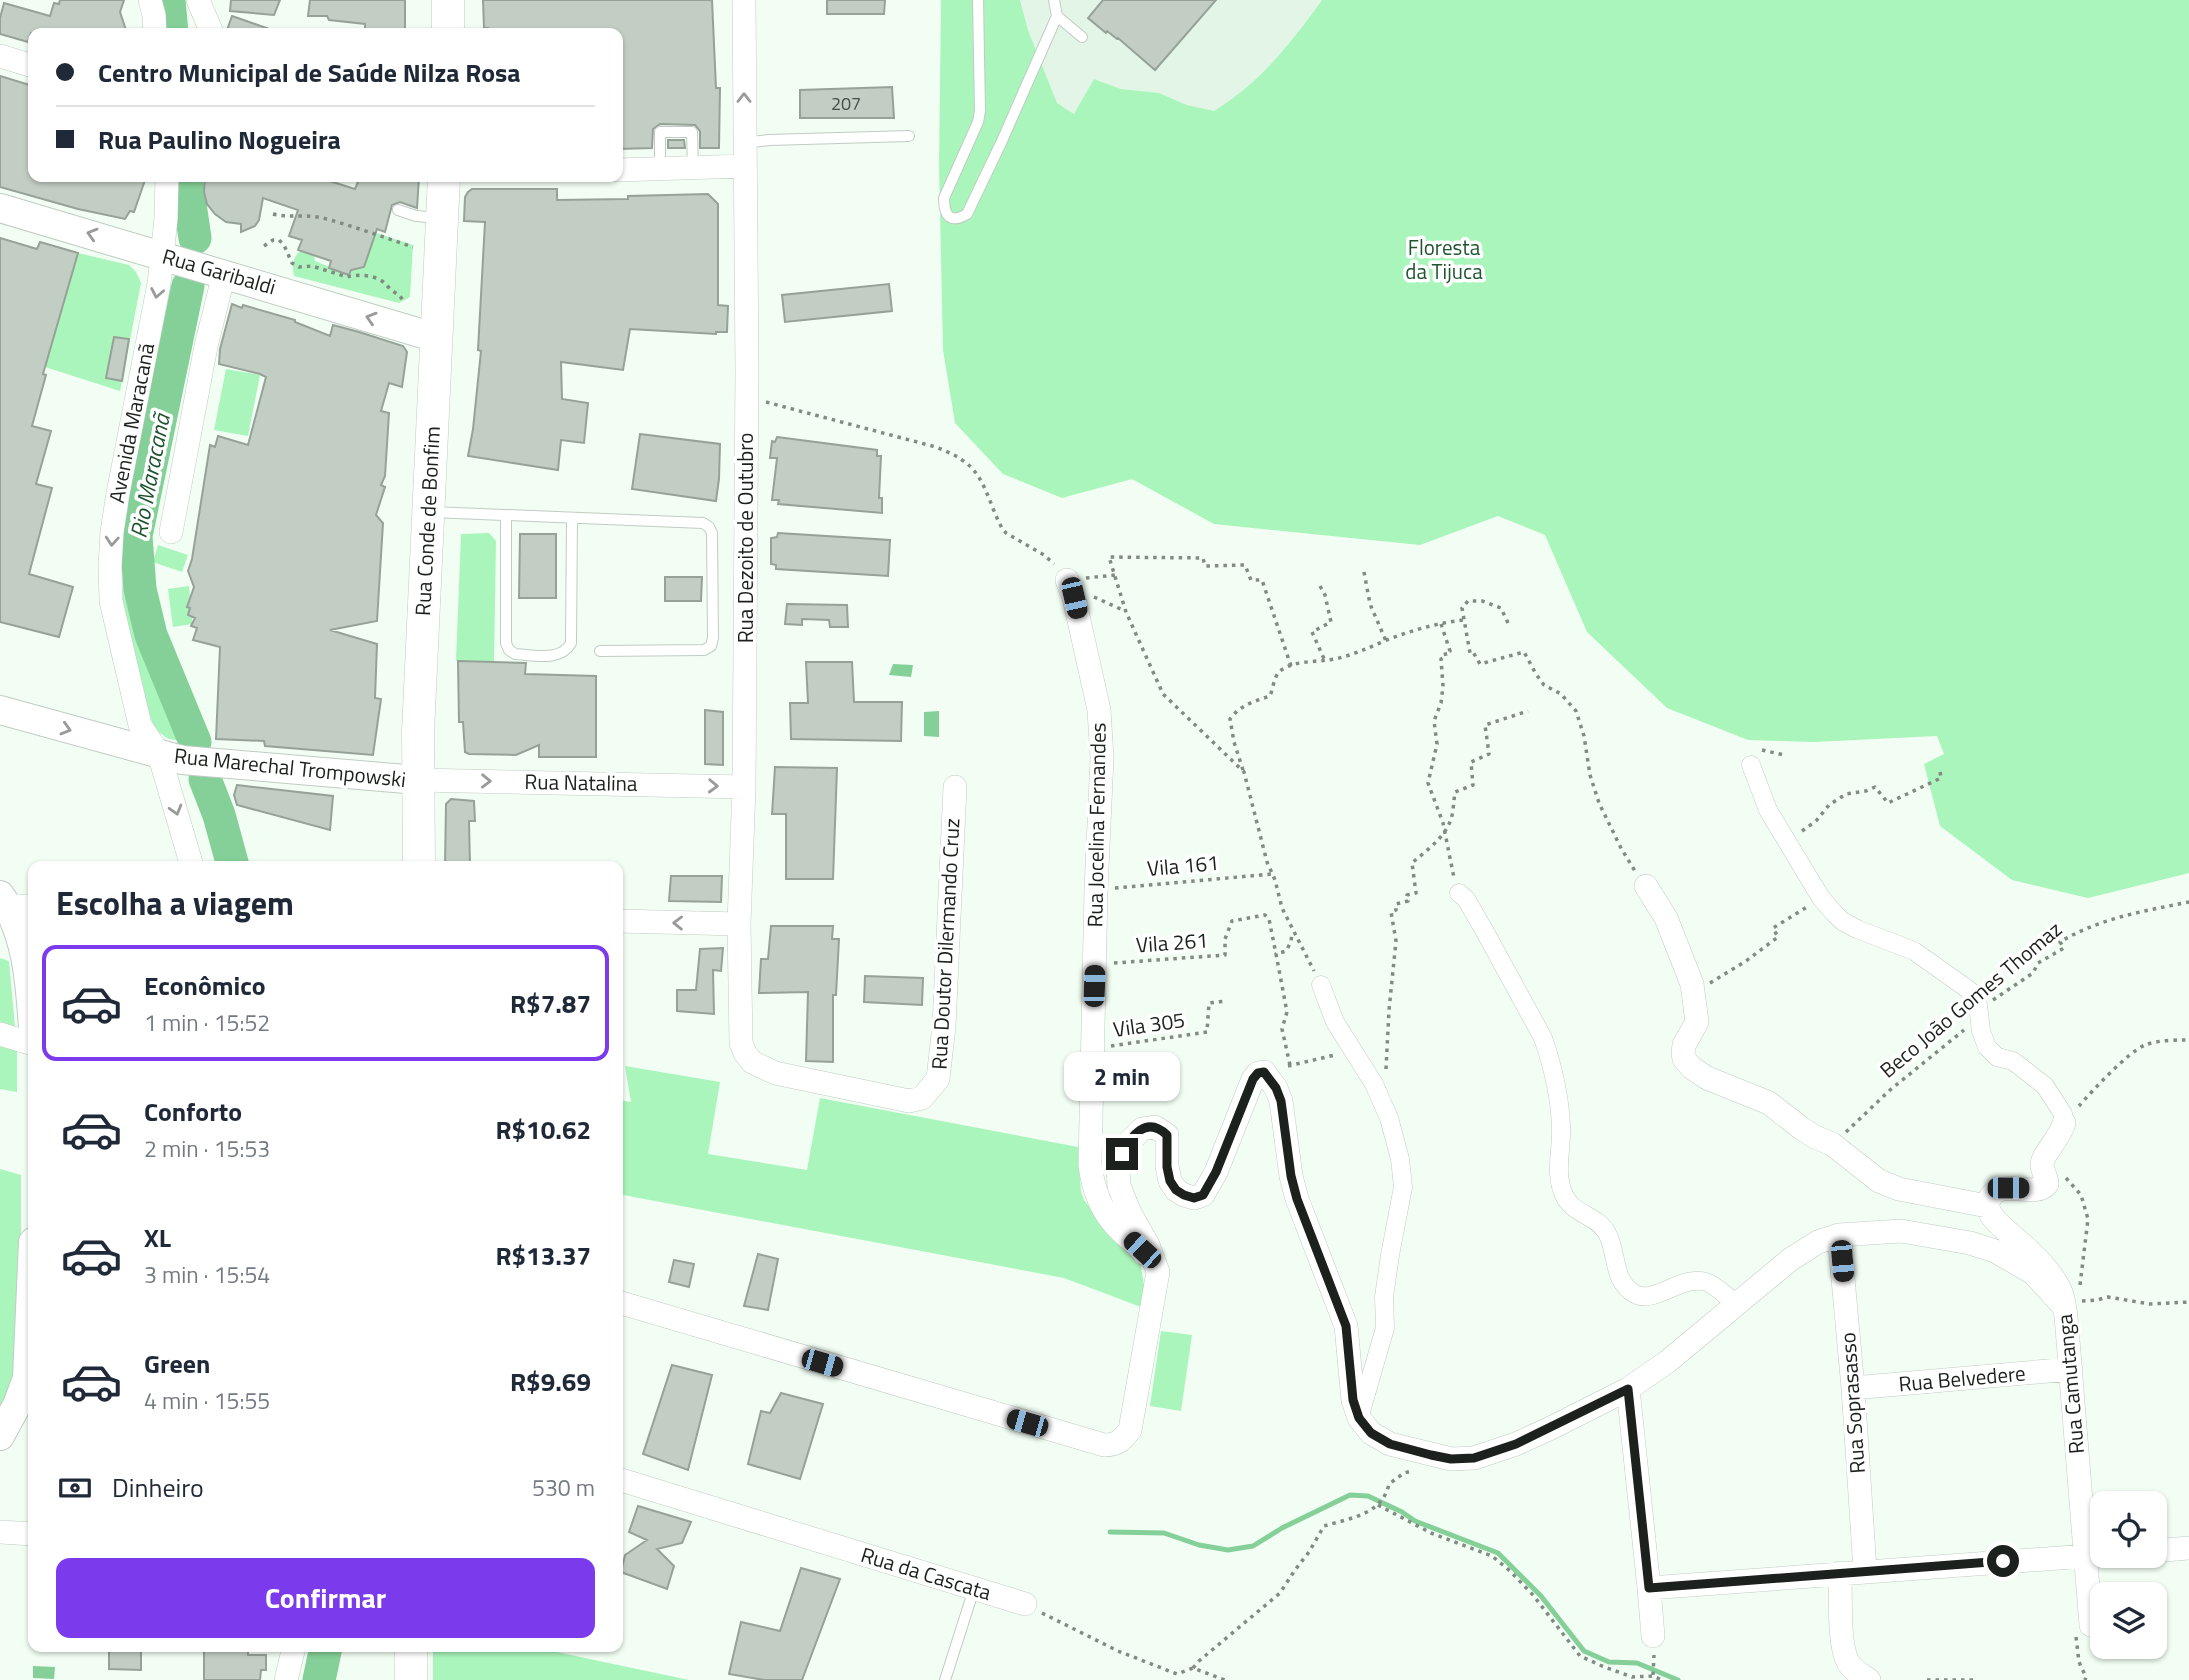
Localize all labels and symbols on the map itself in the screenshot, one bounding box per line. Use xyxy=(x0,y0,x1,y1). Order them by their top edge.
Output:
house number: 207 xyxy=(831,90,861,117)
one-way arrow xyxy=(736,92,752,103)
one-way arrow xyxy=(86,228,98,242)
park label: Floresta da Tijuca xyxy=(1405,231,1483,287)
street label: Rua Garibaldi xyxy=(159,240,280,302)
one-way arrow xyxy=(150,287,165,299)
one-way arrow xyxy=(366,311,378,326)
street label: Avenida Maracanã xyxy=(100,340,162,505)
water label: Rio Maracanã xyxy=(120,409,179,541)
street label: Rua Conde de Bonfim xyxy=(406,425,448,617)
street label: Rua Dezoito de Outubro xyxy=(729,433,761,643)
one-way arrow xyxy=(104,536,119,547)
car xyxy=(1060,575,1089,621)
one-way arrow xyxy=(59,720,71,735)
street label: Rua Jocelina Fernandes xyxy=(1078,722,1114,928)
street label: Rua Marechal Trompowski xyxy=(173,739,408,795)
street label: Rua Natalina xyxy=(524,765,638,799)
one-way arrow xyxy=(481,774,492,789)
one-way arrow xyxy=(708,779,719,794)
one-way arrow xyxy=(167,804,182,816)
street label: Rua Doutor Dilermando Cruz xyxy=(922,817,968,1070)
street label: Vila 161 xyxy=(1146,846,1220,884)
street label: Beco João Gomes Thomaz xyxy=(1872,913,2068,1085)
one-way arrow xyxy=(672,915,683,930)
street label: Vila 261 xyxy=(1135,924,1209,960)
car xyxy=(1083,965,1106,1007)
street label: Vila 305 xyxy=(1111,1003,1187,1045)
callout: 2 min xyxy=(1064,1052,1180,1102)
route end xyxy=(1106,1138,1138,1170)
car xyxy=(1988,1178,2030,1199)
car xyxy=(1120,1228,1165,1272)
car xyxy=(1830,1239,1855,1283)
street label: Rua Camutanga xyxy=(2048,1312,2092,1455)
street label: Rua Soprasasso xyxy=(1831,1331,1873,1475)
car xyxy=(799,1347,846,1379)
street label: Rua Belvedere xyxy=(1897,1357,2027,1399)
car xyxy=(1004,1407,1051,1439)
street label: Rua da Cascata xyxy=(857,1538,996,1608)
route start xyxy=(1987,1545,2019,1577)

